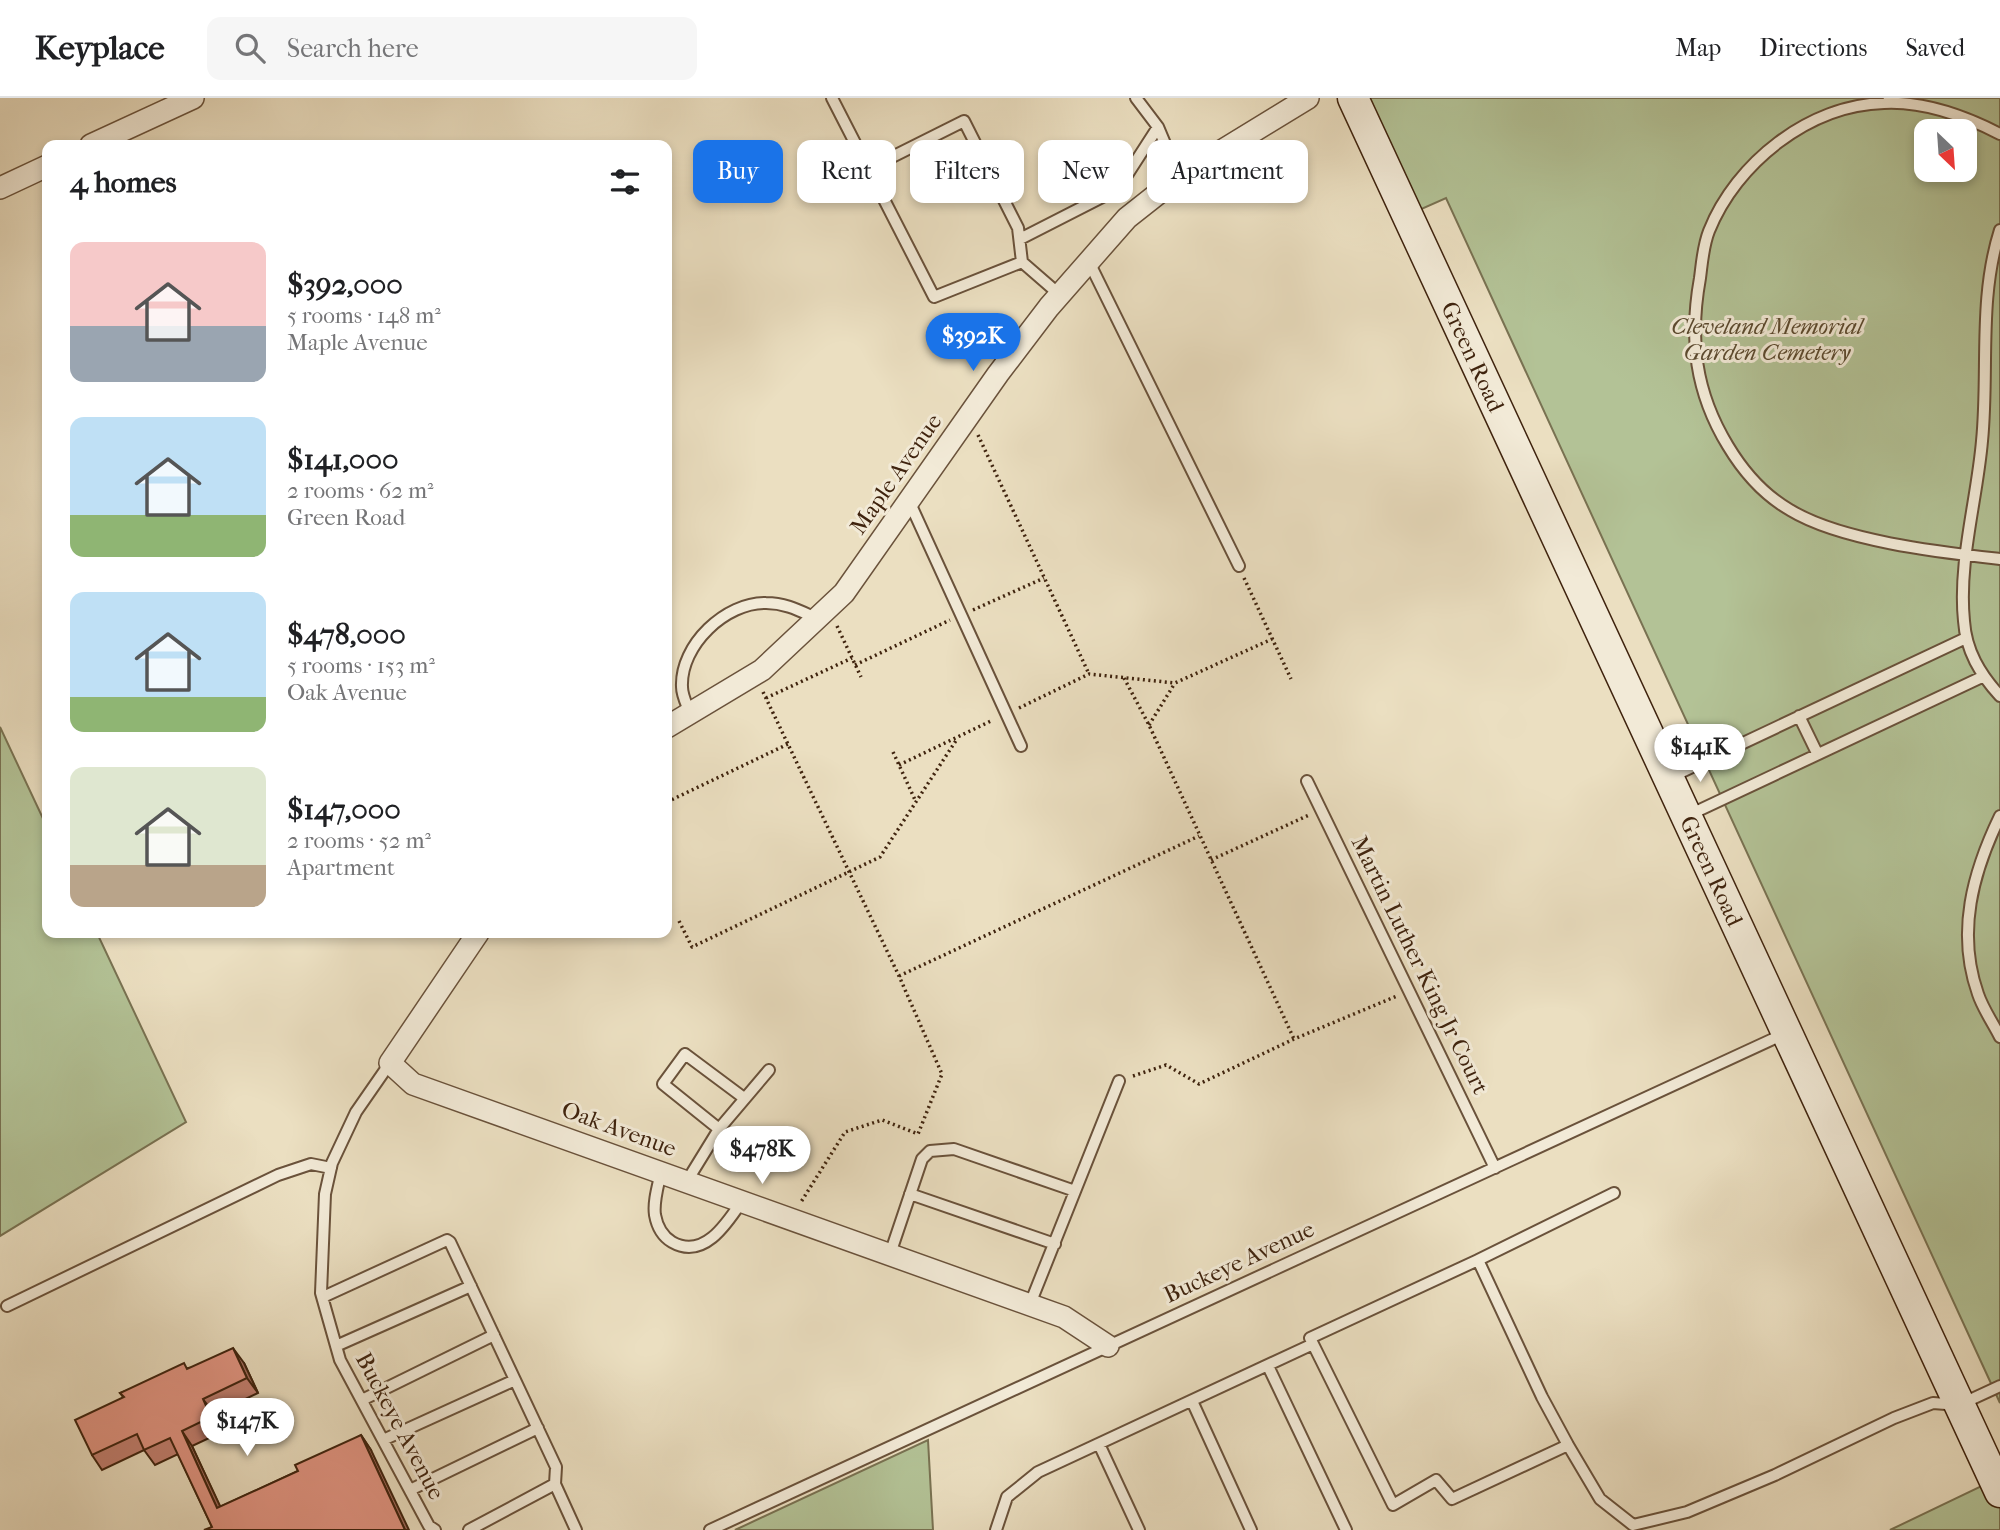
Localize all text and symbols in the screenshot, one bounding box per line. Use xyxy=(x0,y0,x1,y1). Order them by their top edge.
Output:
search box xyxy=(207,17,697,80)
text: Keyplace xyxy=(35,29,165,68)
icon: search xyxy=(231,29,269,67)
text: Search here xyxy=(287,33,419,64)
text: Map xyxy=(1675,34,1721,62)
text: Directions xyxy=(1759,34,1867,62)
text: Saved xyxy=(1905,34,1965,62)
north arrow xyxy=(1914,119,1978,182)
map controls xyxy=(1914,119,1977,182)
chip: Buy xyxy=(693,140,783,203)
chip: Rent xyxy=(797,140,896,203)
chip: Filters xyxy=(910,140,1024,203)
chip: New xyxy=(1038,140,1133,203)
chip: Apartment xyxy=(1147,140,1308,203)
icon: filters xyxy=(606,163,644,201)
text: 4 homes xyxy=(70,165,177,200)
text: $392,000 xyxy=(287,267,403,302)
icon: home xyxy=(126,270,210,354)
street label: Green Road xyxy=(1436,297,1510,416)
text: 5 rooms · 148 m² xyxy=(287,302,441,329)
park label: Cleveland Memorial Garden Cemetery xyxy=(1671,313,1865,366)
pin: $392K xyxy=(924,314,1022,373)
text: $392K xyxy=(942,322,1004,349)
text: Maple Avenue xyxy=(287,329,428,356)
street label: Maple Avenue xyxy=(845,409,947,539)
text: $141,000 xyxy=(287,442,399,477)
icon: home xyxy=(126,445,210,529)
text: 2 rooms · 62 m² xyxy=(287,477,434,504)
text: Green Road xyxy=(287,504,405,531)
text: $478,000 xyxy=(287,617,406,652)
icon: home xyxy=(126,620,210,704)
text: 5 rooms · 153 m² xyxy=(287,652,435,679)
text: Oak Avenue xyxy=(287,679,407,706)
pin: $141K xyxy=(1651,724,1749,784)
text: $141K xyxy=(1670,733,1730,760)
text: $147,000 xyxy=(287,792,401,827)
icon: home xyxy=(126,795,210,879)
street label: Green Road xyxy=(1675,812,1749,931)
text: 2 rooms · 52 m² xyxy=(287,827,431,854)
street label: Martin Luther King Jr Court xyxy=(1346,832,1494,1098)
text: Apartment xyxy=(287,854,395,881)
street label: Oak Avenue xyxy=(558,1096,680,1162)
pin: $478K xyxy=(713,1126,811,1186)
text: $478K xyxy=(730,1135,794,1162)
street label: Buckeye Avenue xyxy=(1160,1215,1318,1309)
street label: Buckeye Avenue xyxy=(350,1348,450,1504)
pin: $147K xyxy=(198,1398,296,1458)
text: $147K xyxy=(216,1407,278,1434)

